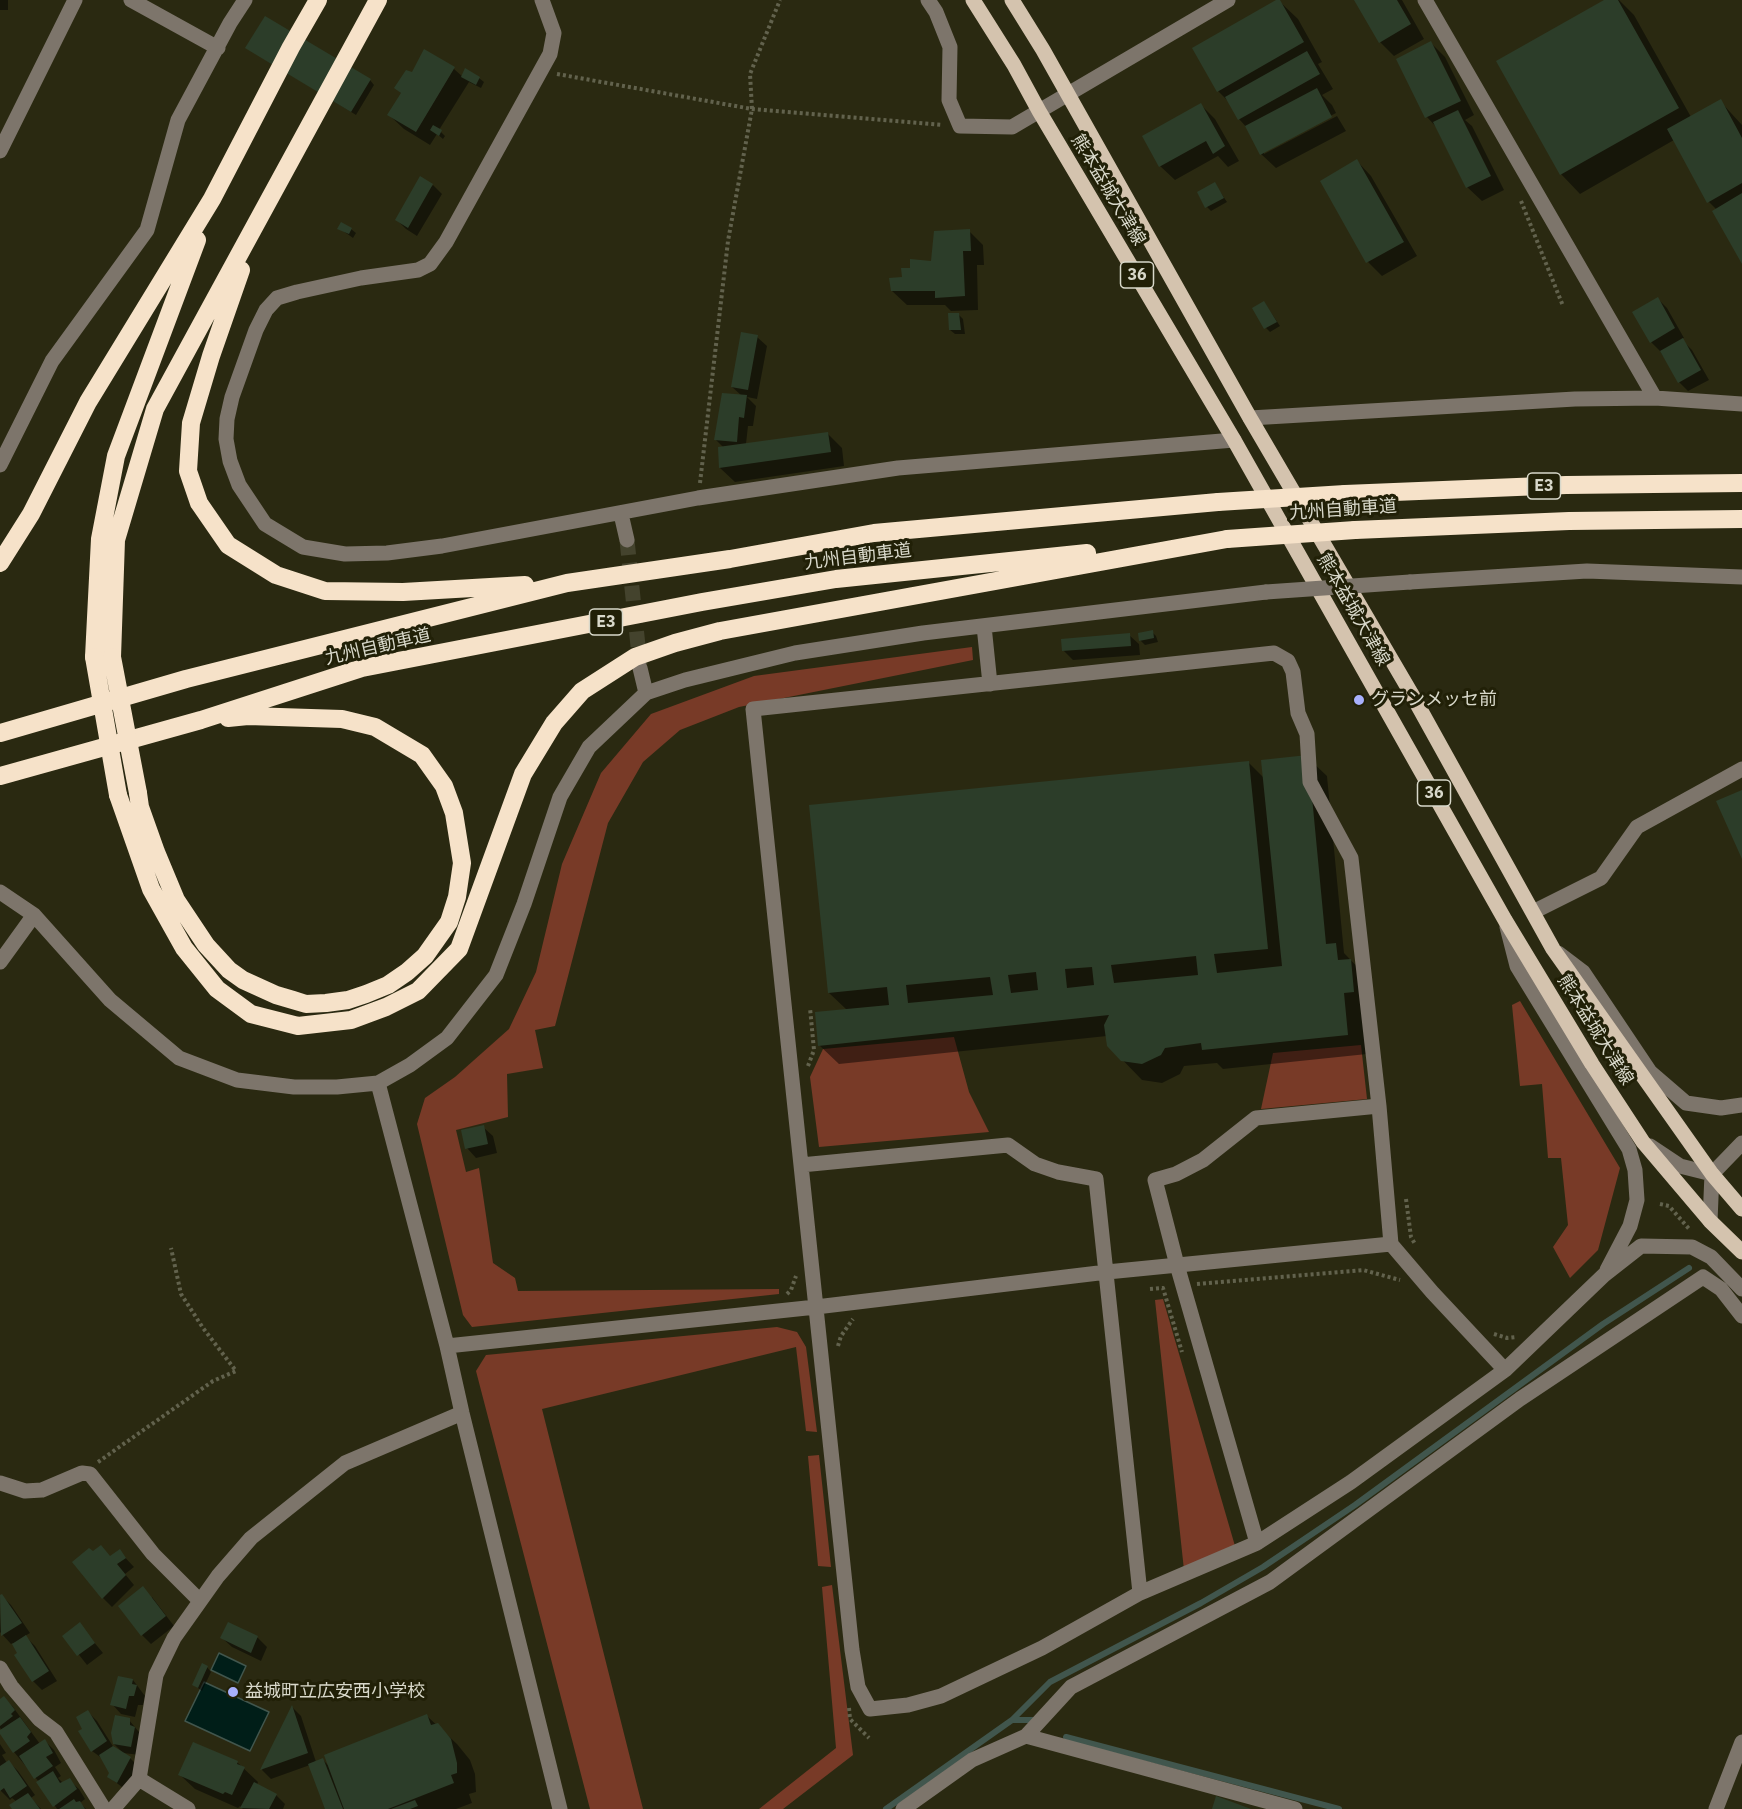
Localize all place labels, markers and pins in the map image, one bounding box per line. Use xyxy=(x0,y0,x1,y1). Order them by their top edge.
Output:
place label: グランメッセ前 xyxy=(1371,689,1497,711)
marker: グランメッセ前 xyxy=(1352,693,1366,707)
place label: 益城町立広安西小学校 xyxy=(245,1681,425,1703)
marker: 益城町立広安西小学校 xyxy=(226,1685,240,1699)

